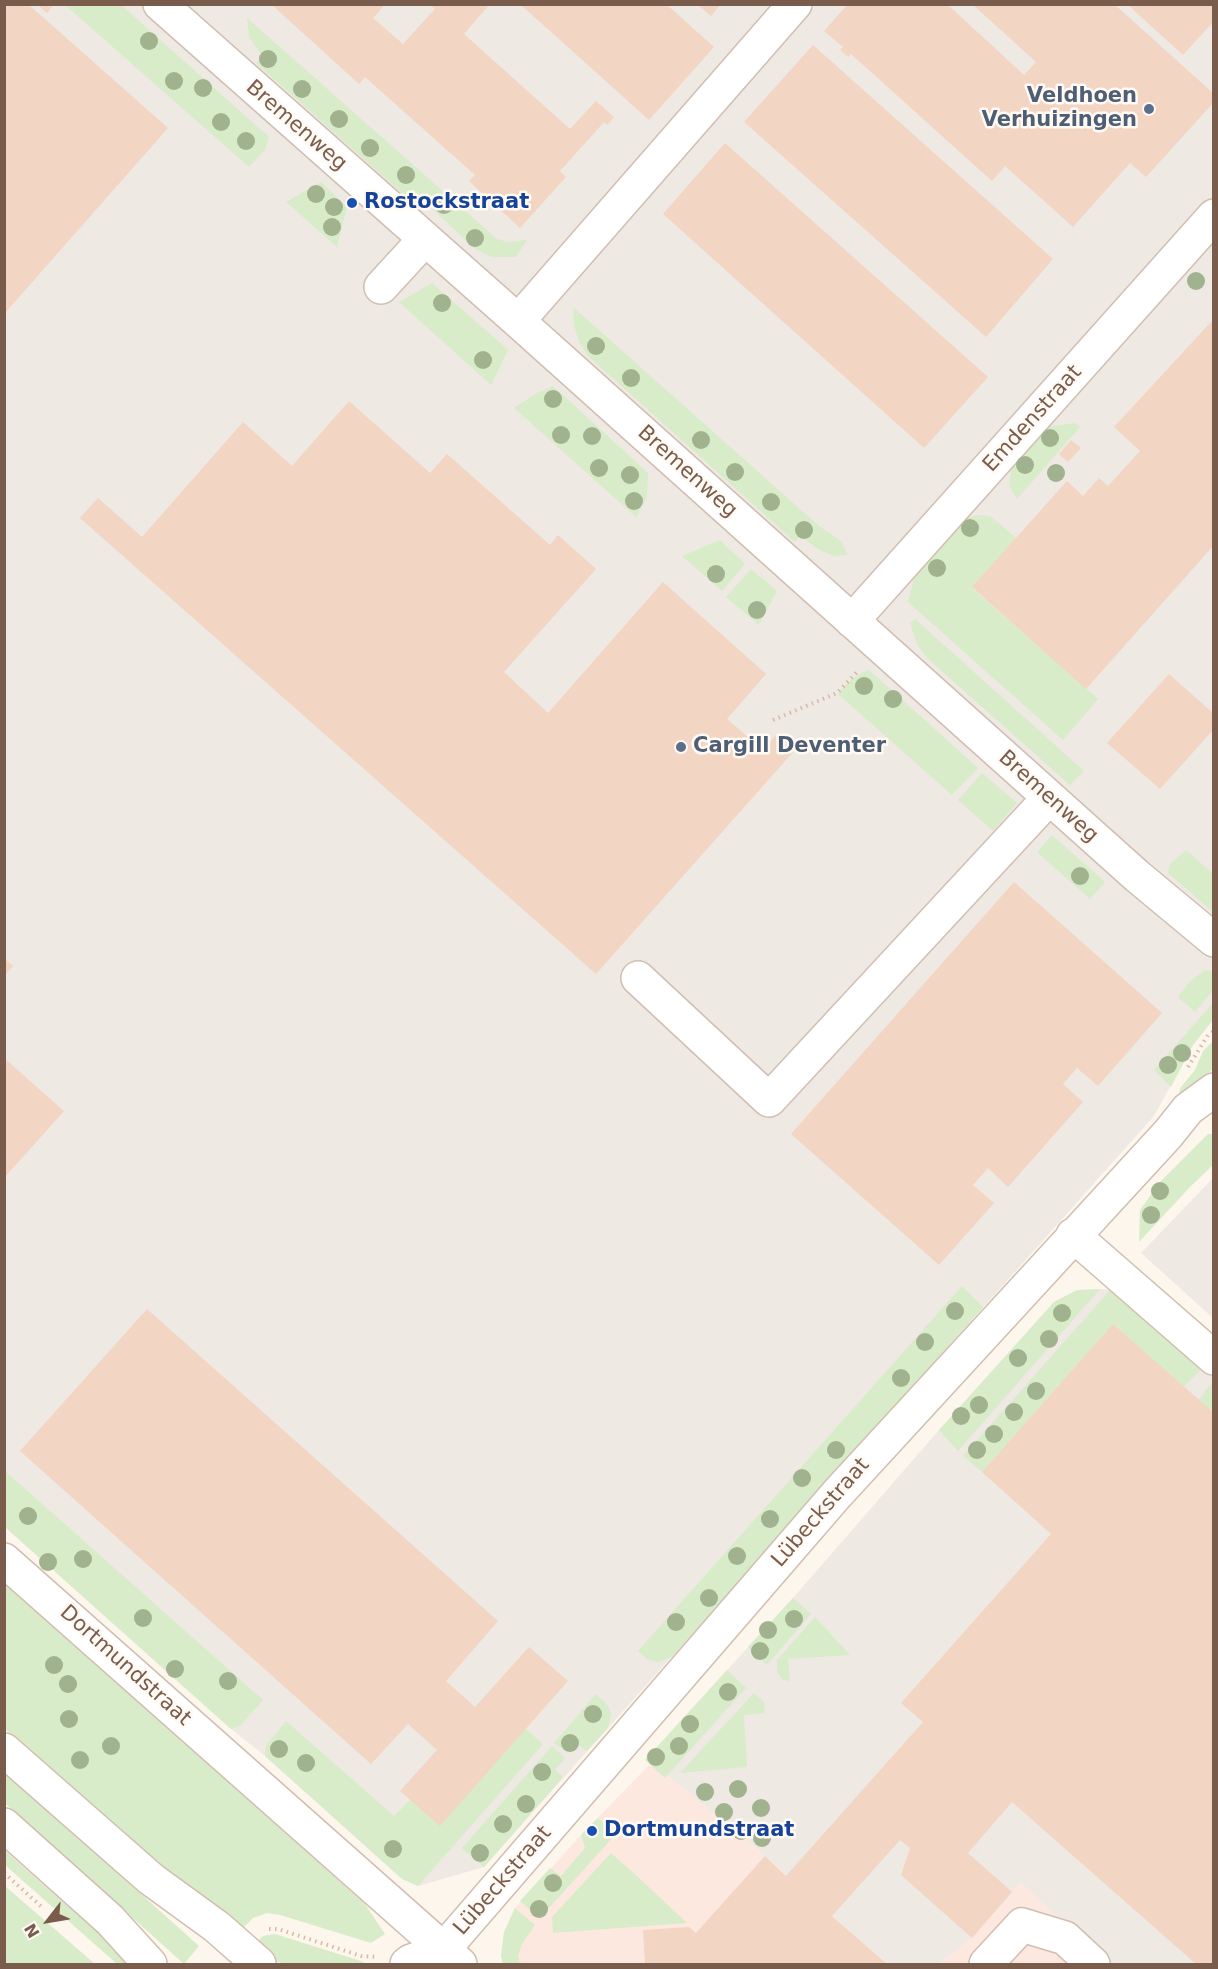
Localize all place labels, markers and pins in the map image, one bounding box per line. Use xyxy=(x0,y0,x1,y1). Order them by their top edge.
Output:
place label: Veldhoen Verhuizingen xyxy=(982,84,1137,134)
marker: Veldhoen Verhuizingen xyxy=(1142,102,1156,116)
place label: Rostockstraat xyxy=(364,190,529,216)
marker: Rostockstraat xyxy=(345,196,359,210)
place label: Cargill Deventer xyxy=(693,734,886,760)
marker: Cargill Deventer xyxy=(674,740,688,754)
place label: Dortmundstraat xyxy=(604,1818,794,1844)
marker: Dortmundstraat xyxy=(585,1824,599,1838)

